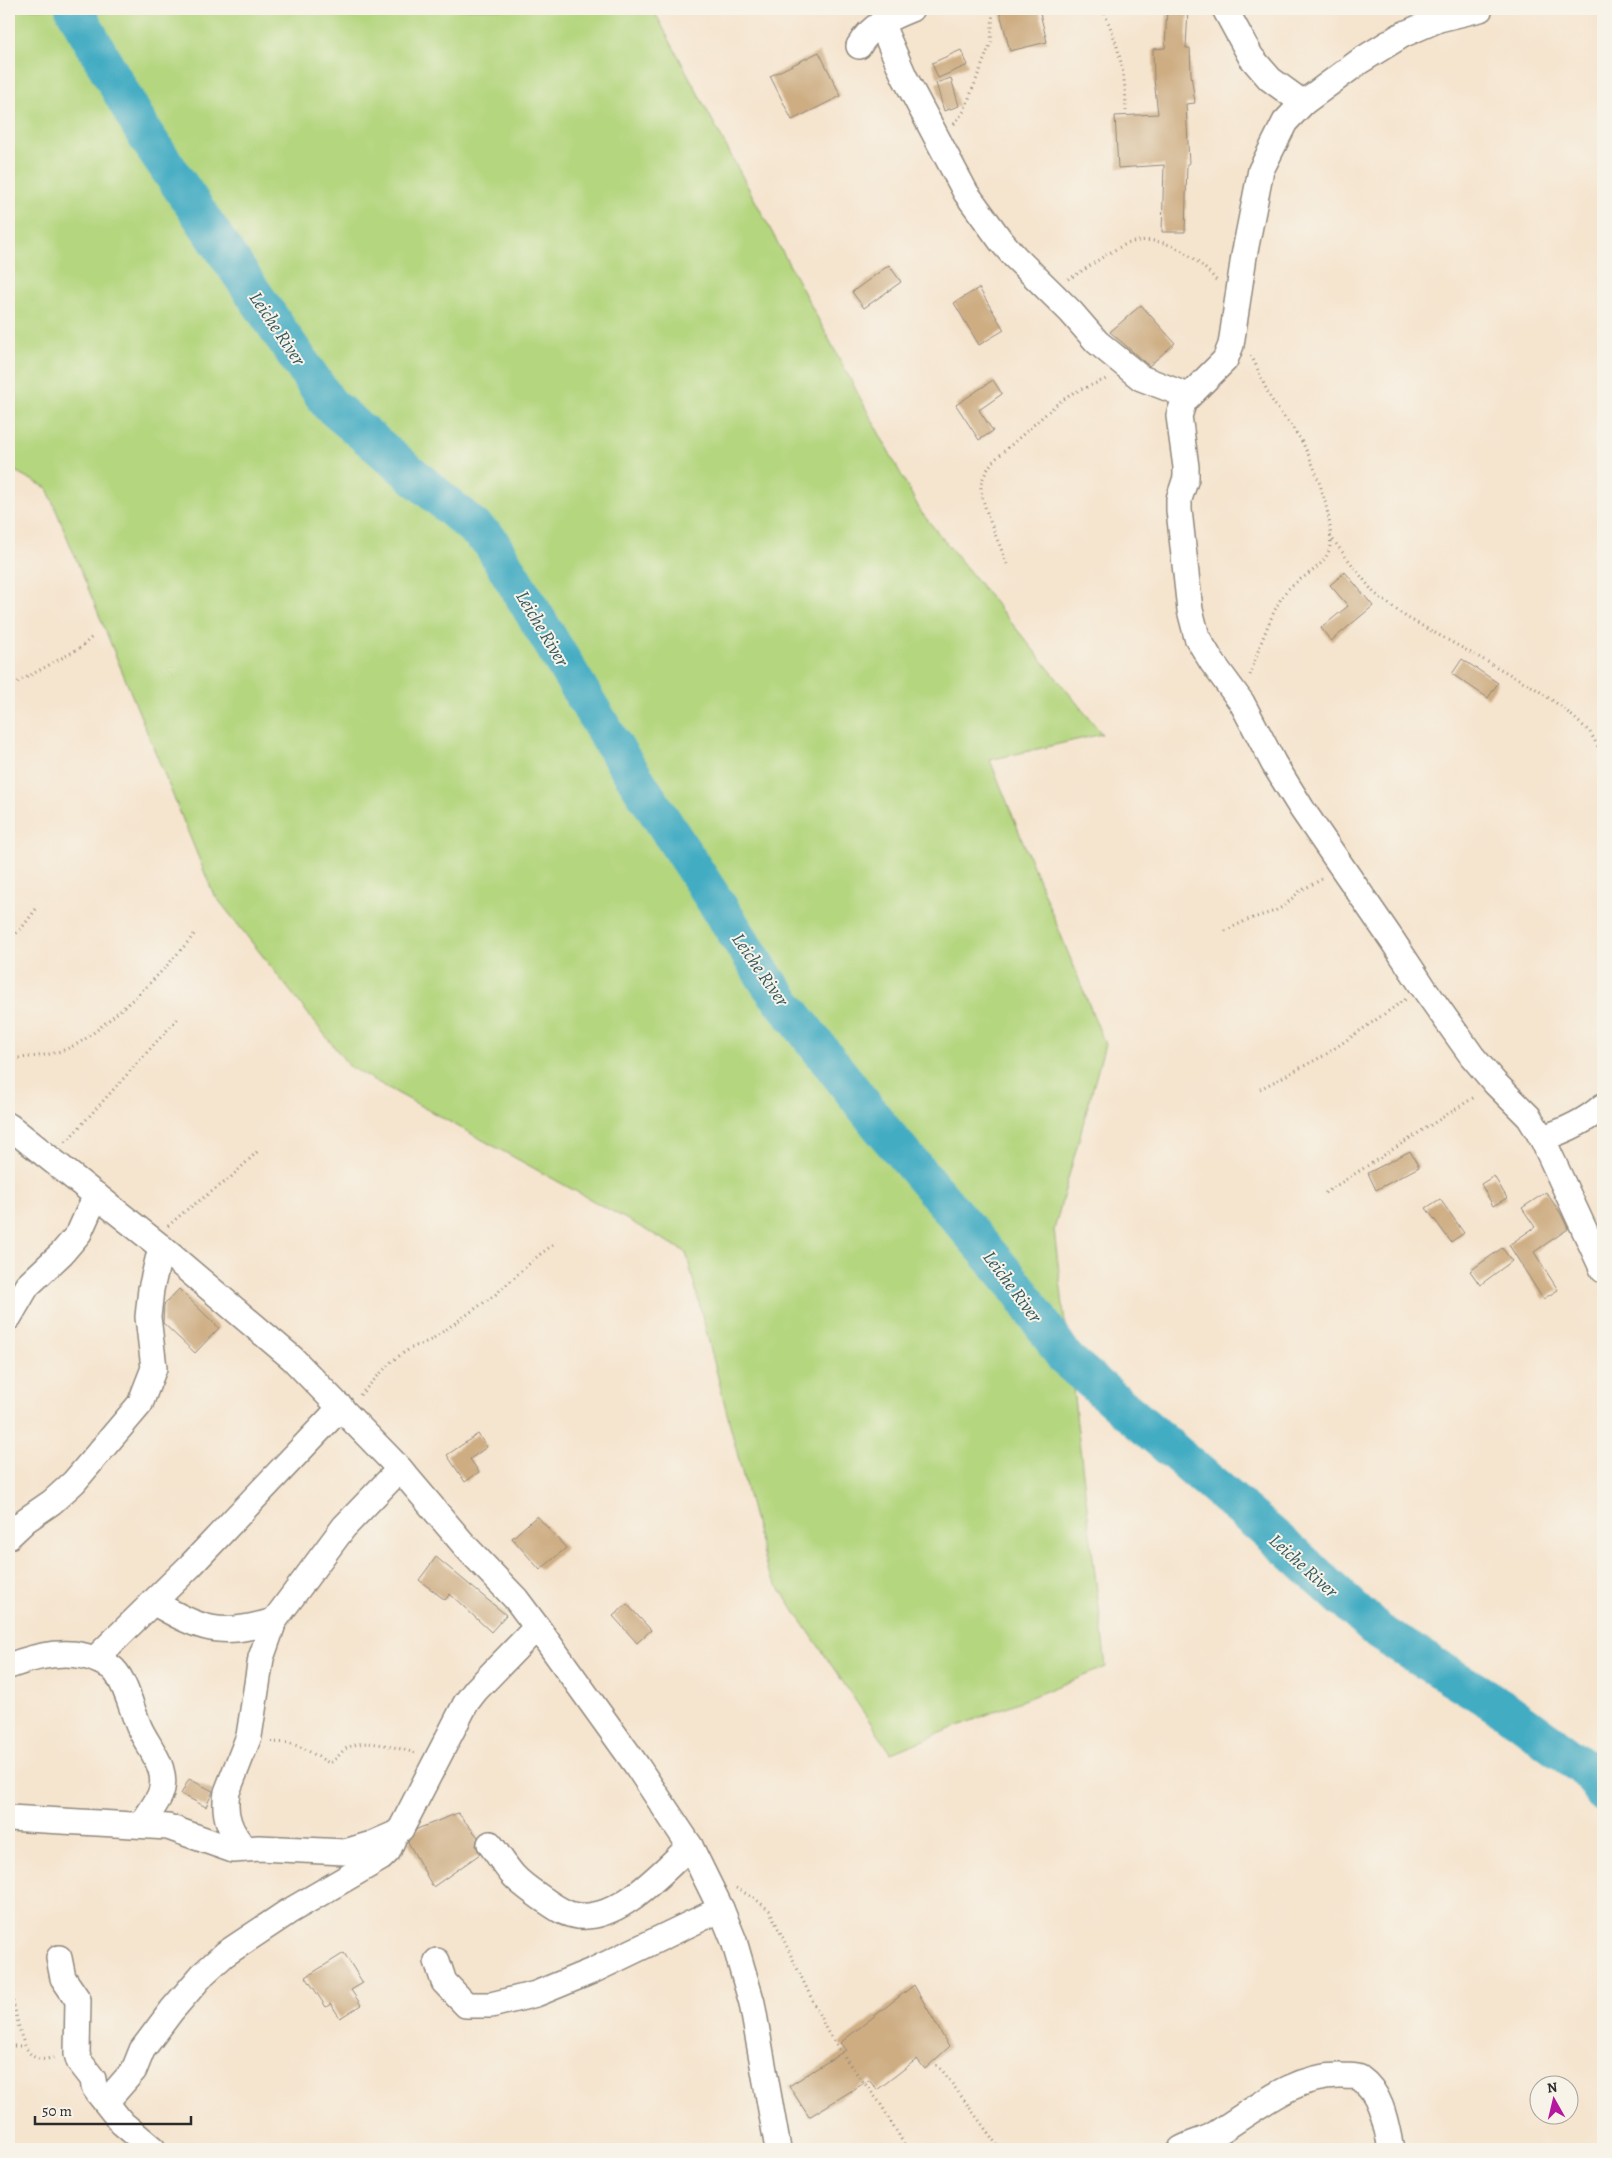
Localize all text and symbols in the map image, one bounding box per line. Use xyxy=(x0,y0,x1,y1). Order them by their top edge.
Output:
water label: Leiche River xyxy=(243,286,312,372)
water label: Leiche River xyxy=(509,586,576,672)
water label: Leiche River xyxy=(725,928,796,1013)
water label: Leiche River xyxy=(977,1245,1049,1329)
water label: Leiche River xyxy=(1263,1528,1344,1604)
north arrow xyxy=(1530,2076,1580,2126)
text: N xyxy=(1546,2078,1559,2098)
scale bar xyxy=(35,2093,191,2125)
text: 50 m xyxy=(42,2101,72,2121)

